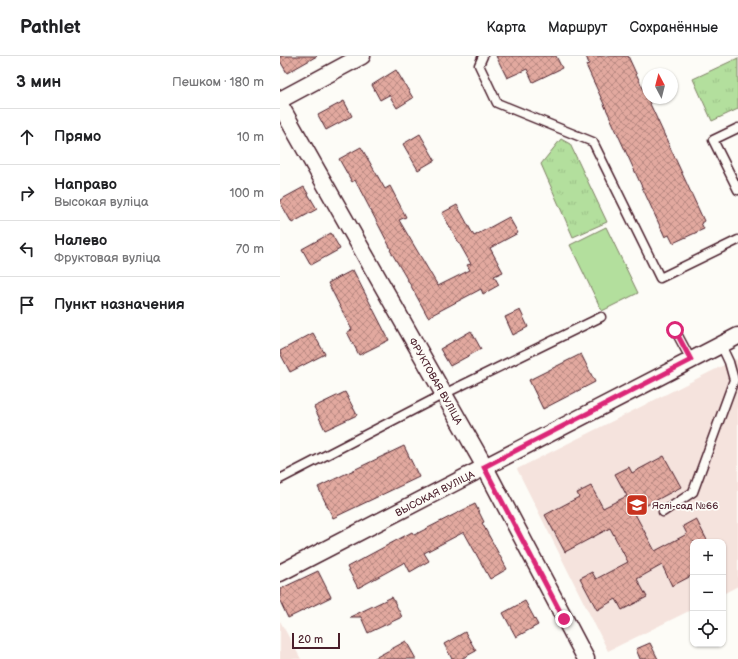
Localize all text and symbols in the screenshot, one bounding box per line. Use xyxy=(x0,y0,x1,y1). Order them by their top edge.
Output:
text: Pathlet xyxy=(20,16,81,39)
text: Карта xyxy=(487,19,526,36)
text: Маршрут xyxy=(548,19,608,36)
text: Сохранённые xyxy=(630,19,718,36)
north arrow xyxy=(642,68,678,104)
text: 3 мин xyxy=(16,72,61,92)
text: Пешком · 180 m xyxy=(172,74,264,90)
icon: ahead xyxy=(16,126,38,148)
text: Прямо xyxy=(54,127,101,146)
text: 10 m xyxy=(237,129,264,145)
text: Направо xyxy=(54,175,117,194)
icon: right xyxy=(16,182,38,204)
text: 100 m xyxy=(229,185,264,201)
text: Высокая вуліца xyxy=(54,194,149,210)
text: Налево xyxy=(54,231,107,250)
icon: left xyxy=(16,238,38,260)
text: 70 m xyxy=(236,241,264,257)
text: Фруктовая вуліца xyxy=(54,250,161,266)
icon: arrive xyxy=(16,294,38,316)
text: Пункт назначения xyxy=(54,295,185,314)
route start xyxy=(666,321,684,339)
street label: ФРУКТОВАЯ ВУЛІЦА xyxy=(406,336,465,428)
street label: ВЫСОКАЯ ВУЛІЦА xyxy=(393,468,477,519)
school or university icon: Яслі-сад №66 xyxy=(624,492,650,518)
place label: Яслі-сад №66 xyxy=(652,500,718,512)
map controls xyxy=(690,539,726,647)
button: + xyxy=(690,539,726,575)
button: − xyxy=(690,575,726,611)
route end xyxy=(555,610,573,628)
button: locate xyxy=(690,611,726,647)
scale bar xyxy=(292,631,340,650)
text: 20 m xyxy=(298,633,323,646)

